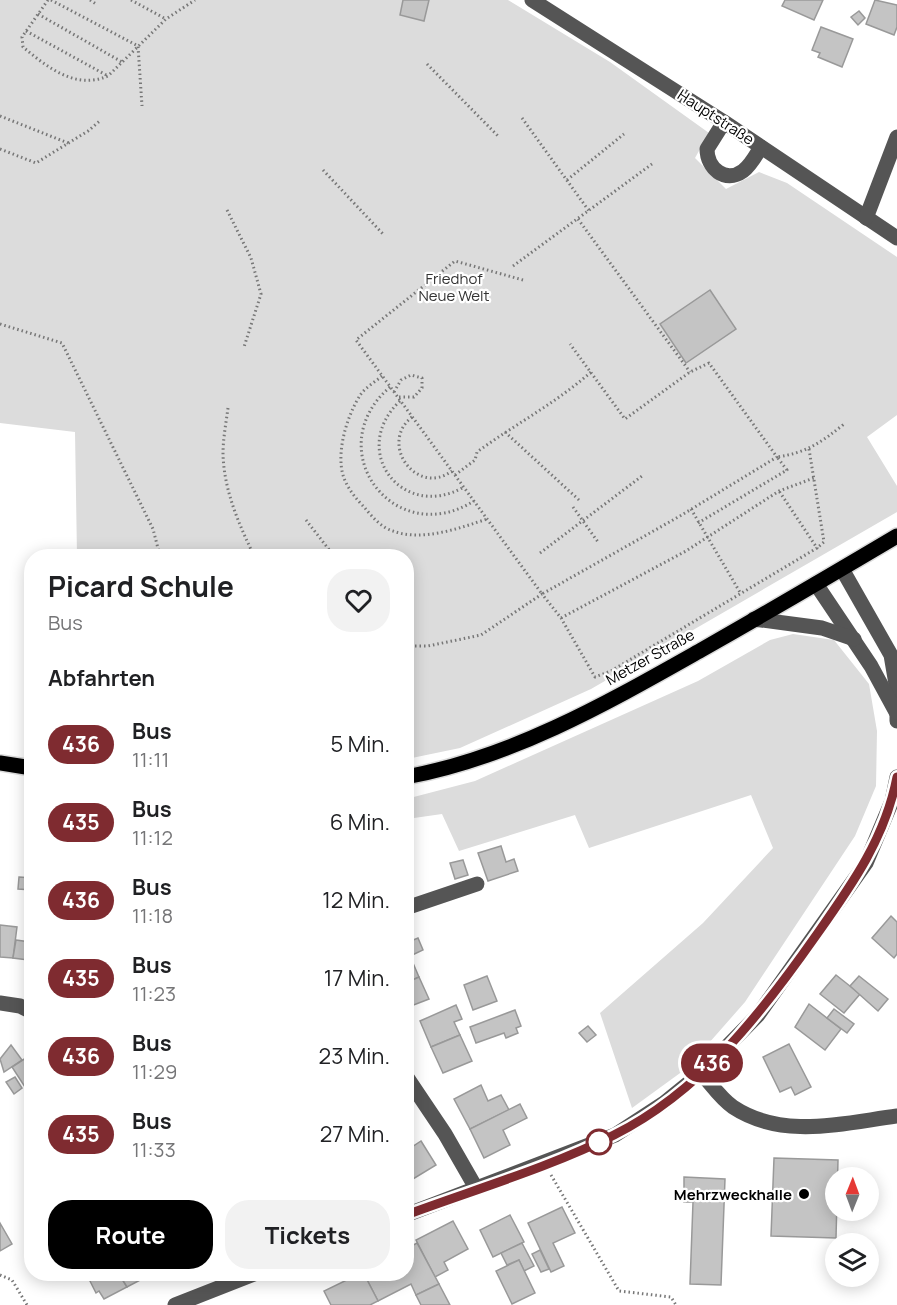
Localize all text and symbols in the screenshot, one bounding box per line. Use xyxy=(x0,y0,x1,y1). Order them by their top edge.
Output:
street label: Hauptstraße xyxy=(674,84,759,150)
park label: Friedhof Neue Welt xyxy=(418,268,490,306)
text: Picard Schule xyxy=(48,567,234,605)
button: heart xyxy=(327,569,390,632)
text: Bus xyxy=(48,609,83,636)
street label: Metzer Straße xyxy=(602,624,698,690)
text: Abfahrten xyxy=(48,663,155,693)
text: Bus xyxy=(132,716,172,746)
text: 5 Min. xyxy=(331,729,390,759)
text: 436 xyxy=(62,730,100,758)
text: 11:11 xyxy=(132,746,169,773)
text: Bus xyxy=(132,794,172,824)
text: 6 Min. xyxy=(330,807,390,837)
text: 435 xyxy=(62,808,100,836)
text: 11:12 xyxy=(132,824,173,851)
text: Bus xyxy=(132,872,172,902)
text: 12 Min. xyxy=(322,885,390,915)
text: 436 xyxy=(62,886,100,914)
text: 11:18 xyxy=(132,902,173,929)
text: Bus xyxy=(132,950,172,980)
text: 17 Min. xyxy=(324,963,390,993)
text: 435 xyxy=(62,964,100,992)
text: 11:23 xyxy=(132,980,176,1007)
text: Bus xyxy=(132,1028,172,1058)
text: 23 Min. xyxy=(319,1041,390,1071)
text: 436 xyxy=(62,1042,100,1070)
line badge: 436 xyxy=(678,1044,746,1082)
text: 436 xyxy=(693,1049,731,1077)
text: 11:29 xyxy=(132,1058,177,1085)
text: Bus xyxy=(132,1106,172,1136)
text: 27 Min. xyxy=(320,1119,390,1149)
text: 435 xyxy=(62,1120,100,1148)
unlabelled marker xyxy=(586,1129,612,1155)
text: 11:33 xyxy=(132,1136,176,1163)
north arrow xyxy=(825,1167,879,1221)
map controls xyxy=(825,1167,879,1287)
place label: Mehrzweckhalle xyxy=(674,1184,792,1205)
marker: Mehrzweckhalle xyxy=(797,1187,811,1201)
button: Route xyxy=(48,1200,213,1269)
button: Tickets xyxy=(225,1200,390,1269)
button: layers xyxy=(825,1233,879,1287)

